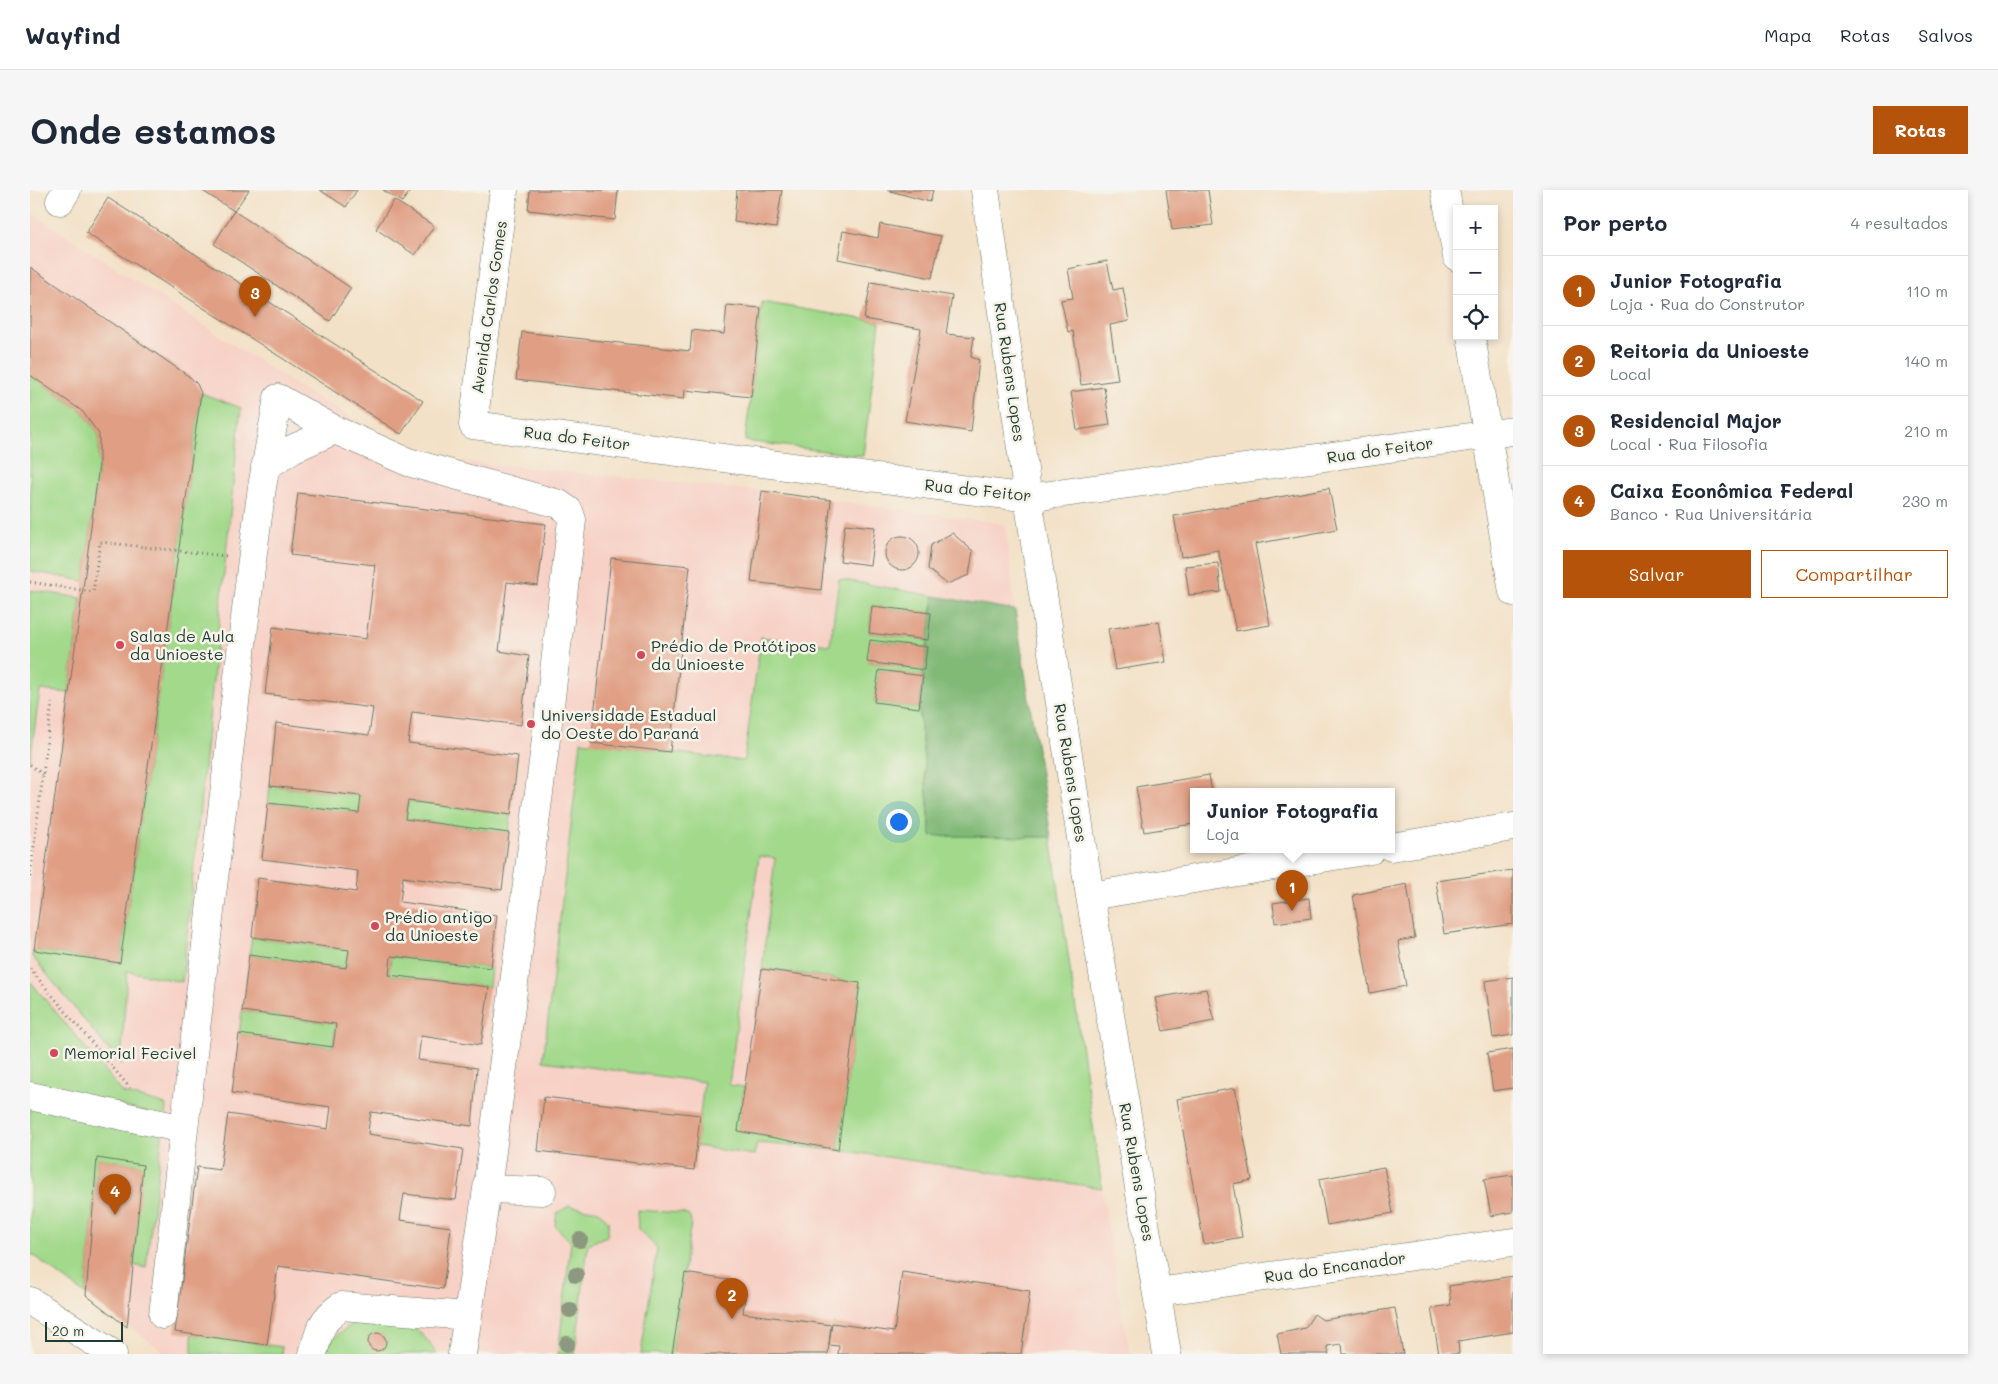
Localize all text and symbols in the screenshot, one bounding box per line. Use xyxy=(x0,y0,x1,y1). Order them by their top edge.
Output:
text: Wayfind xyxy=(25,19,121,50)
text: Mapa xyxy=(1764,23,1812,47)
text: Rotas xyxy=(1840,23,1890,47)
text: Salvos xyxy=(1918,23,1973,47)
button: Rotas xyxy=(1873,106,1968,154)
text: Onde estamos xyxy=(30,107,276,153)
map controls xyxy=(1453,205,1498,340)
button: + xyxy=(1453,205,1498,250)
text: Por perto xyxy=(1563,209,1667,236)
text: 4 resultados xyxy=(1851,212,1948,233)
street label: Avenida Carlos Gomes xyxy=(466,219,511,395)
button: − xyxy=(1453,250,1498,295)
text: Junior Fotografia xyxy=(1610,268,1782,293)
pin: 3 xyxy=(239,276,271,317)
text: 1 xyxy=(1575,280,1583,301)
text: 110 m xyxy=(1906,280,1948,301)
text: Loja · Rua do Construtor xyxy=(1610,293,1805,314)
button: locate xyxy=(1453,295,1498,340)
street label: Rua Rubens Lopes xyxy=(990,301,1031,443)
text: Reitoria da Unioeste xyxy=(1610,338,1809,363)
text: 2 xyxy=(1575,350,1583,371)
text: 140 m xyxy=(1904,350,1948,371)
text: Local xyxy=(1610,363,1651,384)
text: Residencial Major xyxy=(1610,408,1782,433)
text: 3 xyxy=(1574,420,1584,441)
text: 210 m xyxy=(1904,420,1948,441)
street label: Rua do Feitor xyxy=(523,421,632,454)
street label: Rua do Feitor xyxy=(1325,432,1434,467)
text: Local · Rua Filosofia xyxy=(1610,433,1768,454)
street label: Rua do Feitor xyxy=(924,473,1032,506)
text: Caixa Econômica Federal xyxy=(1610,478,1853,503)
text: 4 xyxy=(1574,490,1584,511)
text: 230 m xyxy=(1902,490,1948,511)
text: Banco · Rua Universitária xyxy=(1610,503,1812,524)
button: Salvar xyxy=(1563,550,1751,598)
button: Compartilhar xyxy=(1761,550,1948,598)
place label: Salas de Aula da Unioeste xyxy=(130,625,235,664)
place label: Prédio de Protótipos da Unioeste xyxy=(651,635,816,674)
marker: Salas de Aula da Unioeste xyxy=(114,639,126,651)
marker: Prédio de Protótipos da Unioeste xyxy=(635,649,647,661)
street label: Rua Rubens Lopes xyxy=(1050,702,1093,844)
place label: Universidade Estadual do Oeste do Paraná xyxy=(541,704,717,743)
marker: Universidade Estadual do Oeste do Paraná xyxy=(525,718,537,730)
popup xyxy=(1190,788,1395,853)
text: Junior Fotografia xyxy=(1207,798,1378,823)
your location xyxy=(886,809,912,835)
text: Loja xyxy=(1207,823,1240,844)
pin: 1 xyxy=(1276,870,1308,911)
place label: Prédio antigo da Unioeste xyxy=(385,906,492,945)
marker: Prédio antigo da Unioeste xyxy=(369,920,381,932)
place label: Memorial Fecivel xyxy=(64,1042,196,1063)
marker: Memorial Fecivel xyxy=(48,1047,60,1059)
street label: Rua Rubens Lopes xyxy=(1115,1101,1160,1243)
pin: 4 xyxy=(99,1174,131,1215)
street label: Rua do Encanador xyxy=(1263,1246,1407,1287)
pin: 2 xyxy=(716,1278,748,1319)
scale bar xyxy=(45,1319,122,1342)
text: 20 m xyxy=(52,1321,84,1340)

